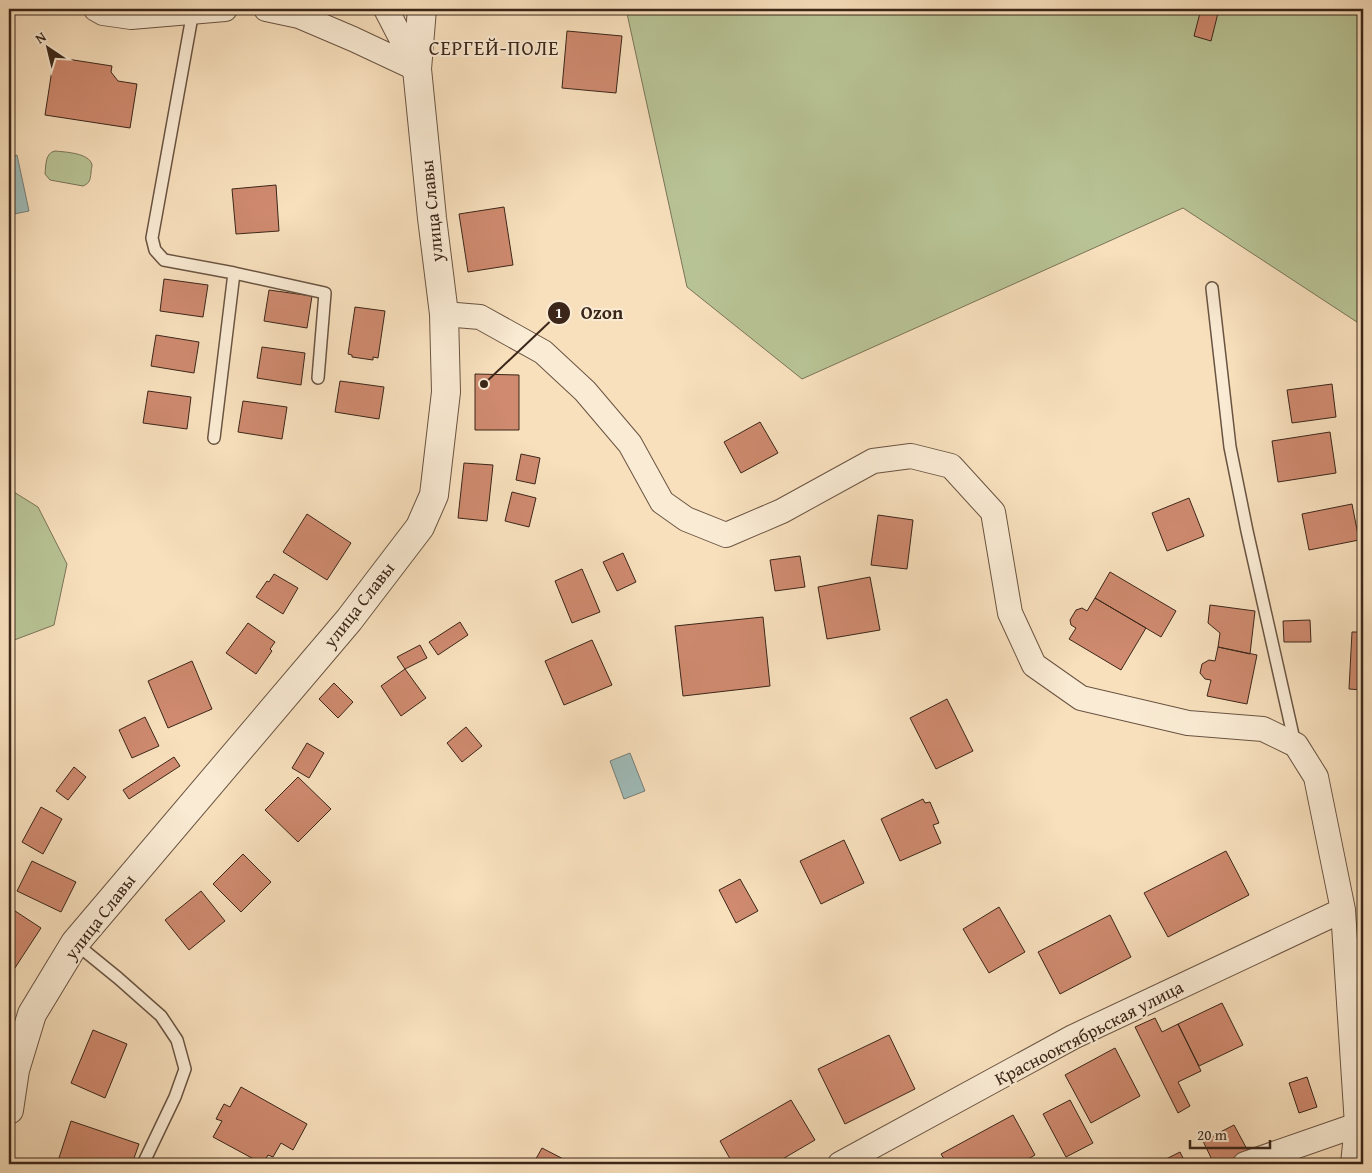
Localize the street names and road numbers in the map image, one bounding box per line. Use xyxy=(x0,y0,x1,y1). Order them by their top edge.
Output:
street label: улица Славы xyxy=(413,158,450,264)
street label: улица Славы xyxy=(316,556,401,654)
street label: улица Славы xyxy=(57,868,142,966)
street label: Краснооктябрьская улица xyxy=(990,973,1188,1092)

